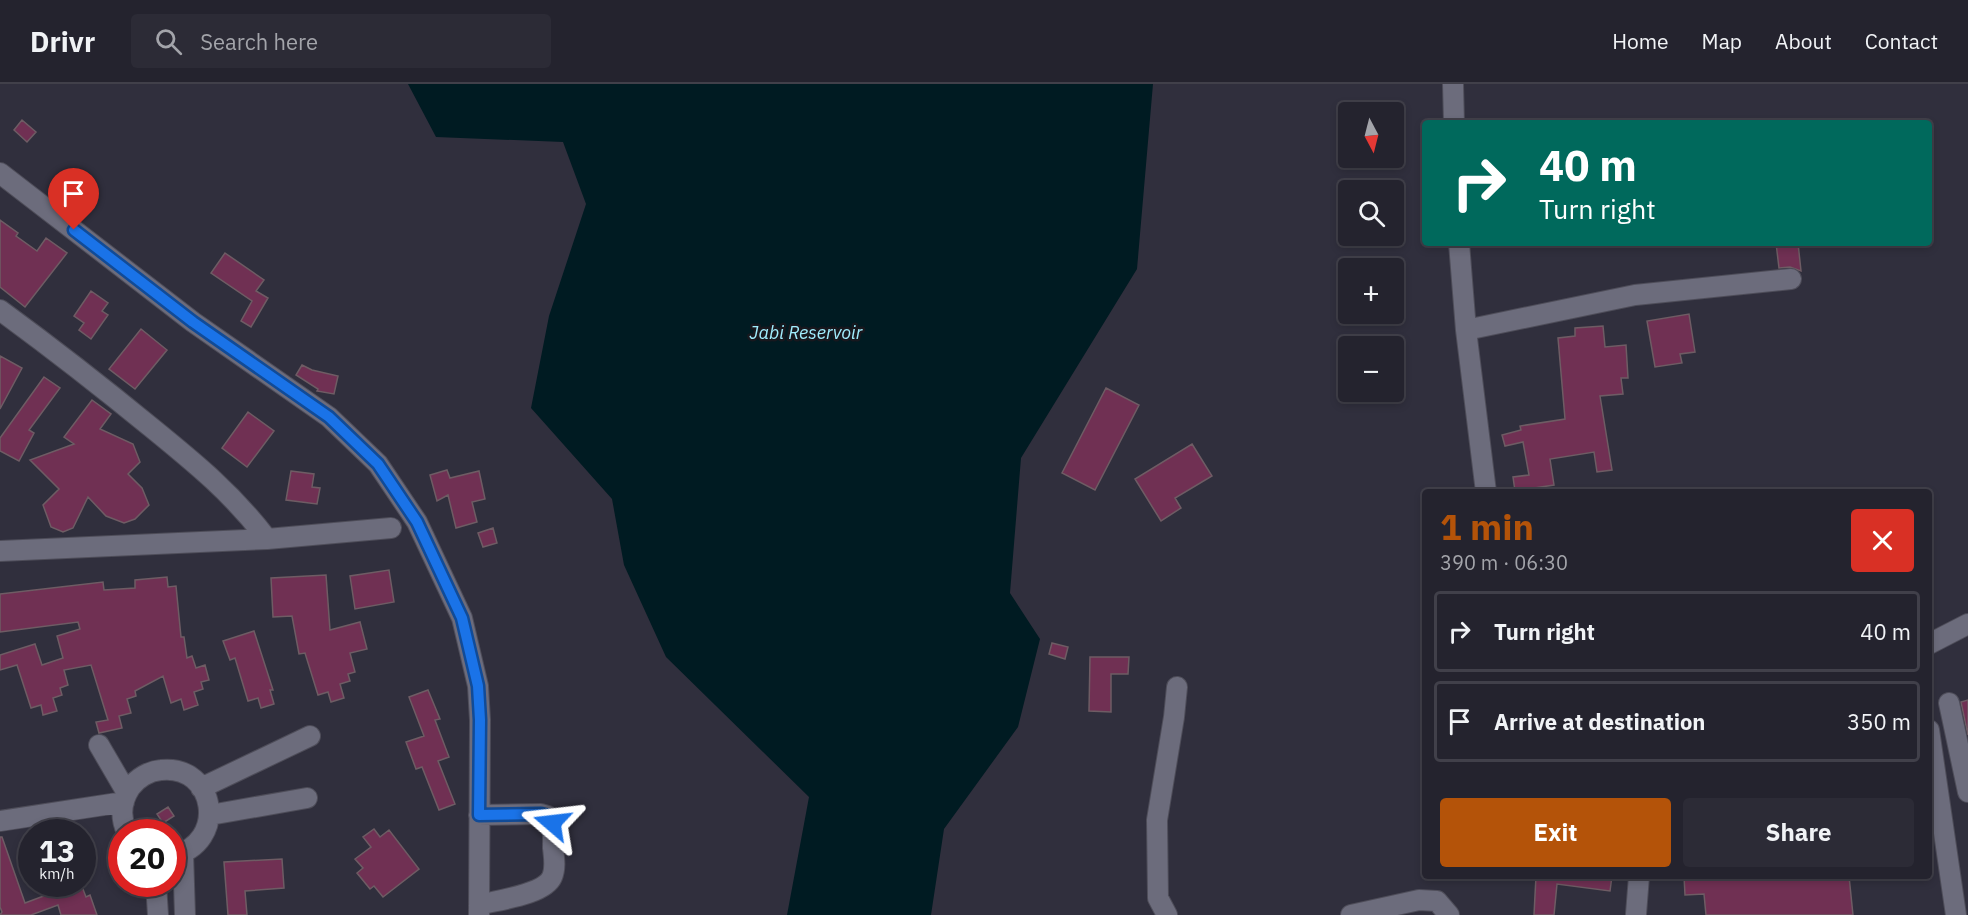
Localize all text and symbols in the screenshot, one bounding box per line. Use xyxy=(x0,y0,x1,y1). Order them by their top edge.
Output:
search box xyxy=(131,14,551,68)
text: Drivr xyxy=(30,23,95,60)
icon: search xyxy=(152,25,185,58)
text: Search here xyxy=(200,27,318,56)
text: Home xyxy=(1612,27,1669,55)
text: Map xyxy=(1702,27,1742,55)
text: About xyxy=(1775,27,1832,55)
text: Contact xyxy=(1865,27,1938,55)
north arrow xyxy=(1338,102,1404,168)
map controls xyxy=(1338,102,1404,402)
text: 40 m xyxy=(1539,138,1637,193)
icon: right xyxy=(1440,144,1518,222)
pin xyxy=(48,168,99,230)
icon: arrive xyxy=(57,177,90,210)
button: search xyxy=(1338,180,1404,246)
text: Turn right xyxy=(1539,191,1656,226)
button: + xyxy=(1338,258,1404,324)
water label: Jabi Reservoir xyxy=(750,321,863,344)
button: − xyxy=(1338,336,1404,402)
text: 1 min xyxy=(1440,503,1534,550)
button: close xyxy=(1851,509,1914,572)
text: 390 m · 06:30 xyxy=(1440,549,1568,576)
icon: right xyxy=(1443,615,1476,648)
text: Turn right xyxy=(1494,617,1595,646)
text: 40 m xyxy=(1860,617,1911,646)
icon: arrive xyxy=(1443,705,1476,738)
text: Arrive at destination xyxy=(1494,707,1705,736)
text: 350 m xyxy=(1847,707,1911,736)
position arrow xyxy=(520,791,584,855)
button: Exit xyxy=(1440,798,1671,867)
button: Share xyxy=(1683,798,1914,867)
speed limit sign: 20 xyxy=(108,819,186,897)
text: 13 xyxy=(39,831,75,870)
text: km/h xyxy=(39,864,75,883)

